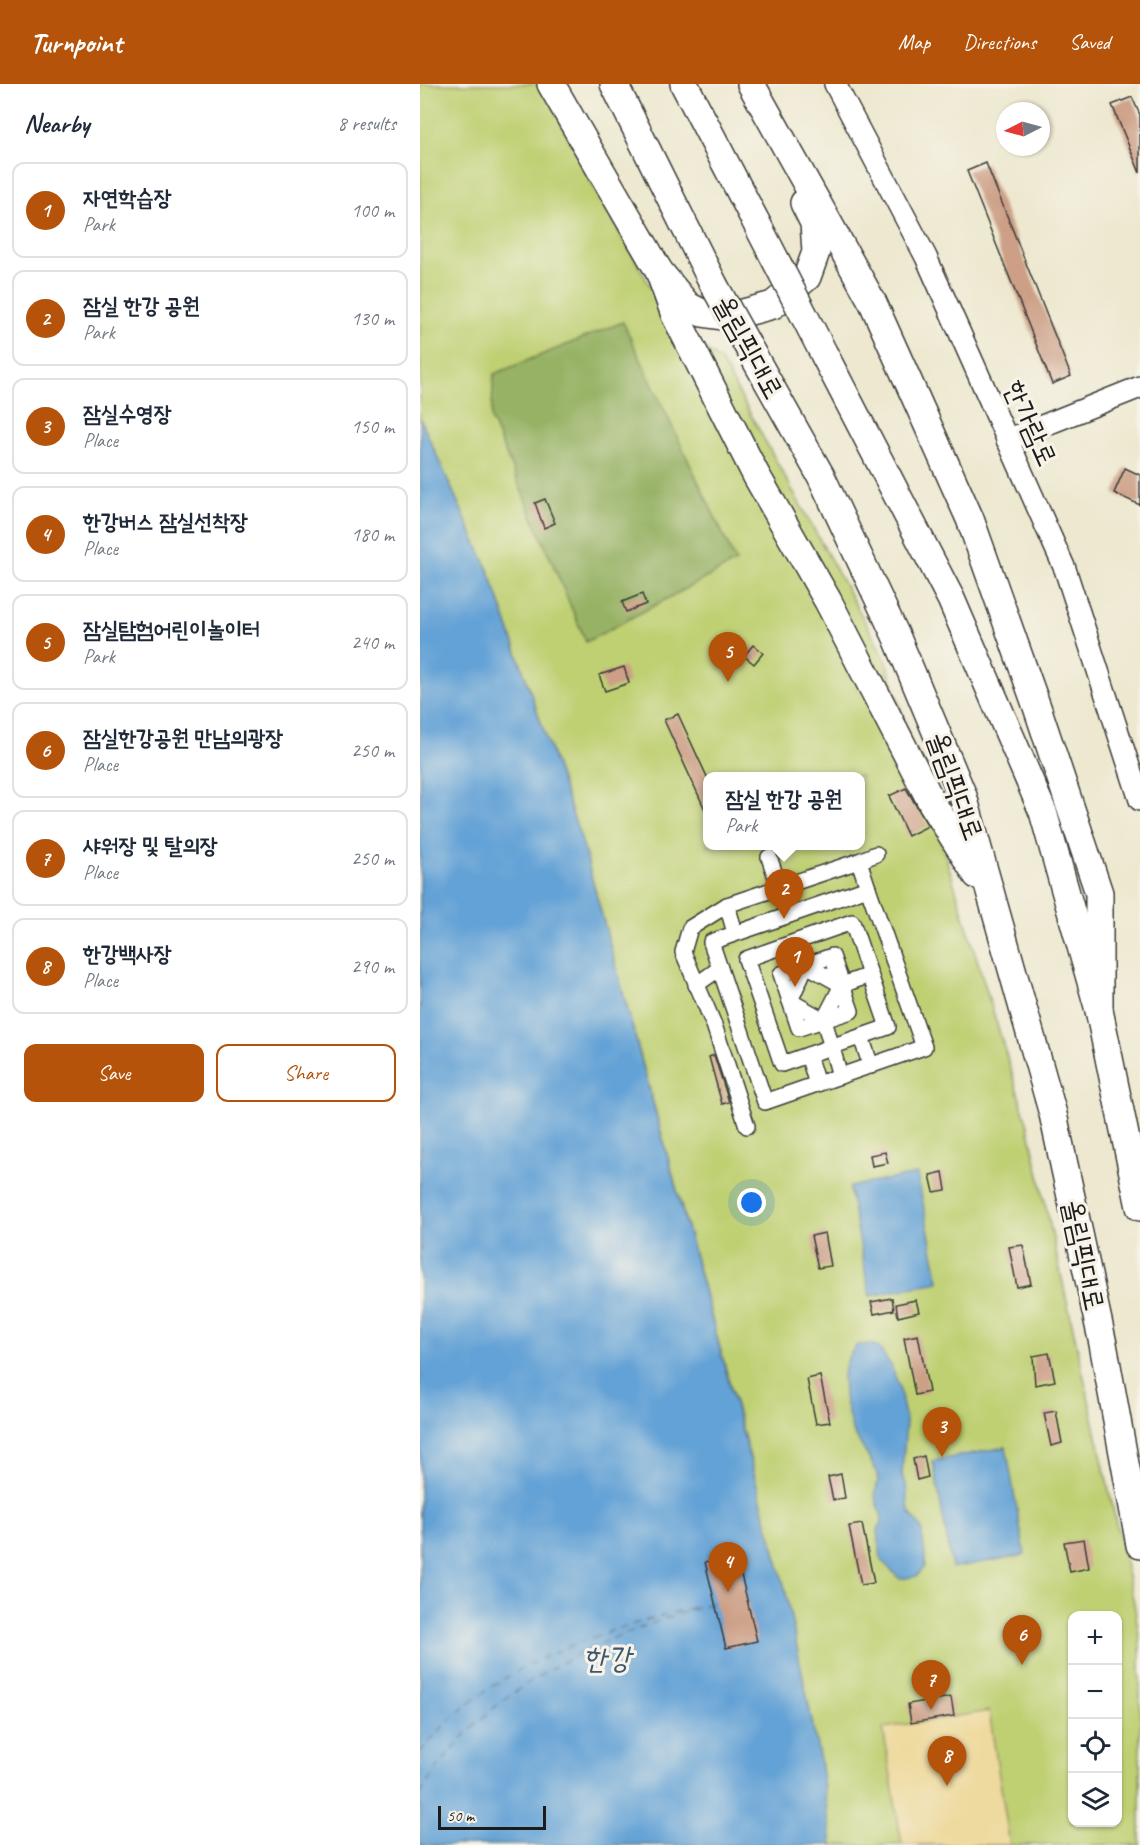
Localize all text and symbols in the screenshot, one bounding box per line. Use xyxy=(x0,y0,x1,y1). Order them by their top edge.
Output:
text: Turnpoint xyxy=(30,25,122,60)
text: Map xyxy=(898,29,930,55)
text: Directions xyxy=(963,29,1036,55)
text: Saved xyxy=(1069,29,1110,55)
north arrow xyxy=(996,102,1050,156)
text: Nearby xyxy=(24,107,89,140)
text: 8 results xyxy=(337,111,396,136)
text: 자연학습장 xyxy=(83,184,172,212)
text: 1 xyxy=(41,198,50,223)
text: 100 m xyxy=(351,198,394,223)
text: Park xyxy=(83,212,115,237)
street label: 올림픽대로 xyxy=(706,289,792,405)
text: 잠실 한강 공원 xyxy=(83,292,200,320)
text: 2 xyxy=(41,306,50,331)
text: 130 m xyxy=(351,306,394,331)
text: Park xyxy=(83,320,115,345)
street label: 한가람로 xyxy=(997,375,1065,471)
text: 잠실수영장 xyxy=(83,400,172,428)
text: 3 xyxy=(41,414,50,439)
text: 150 m xyxy=(351,414,394,439)
text: Place xyxy=(83,428,118,453)
text: 한강버스 잠실선착장 xyxy=(83,508,248,536)
text: 4 xyxy=(41,522,50,547)
text: 180 m xyxy=(351,522,394,547)
text: Place xyxy=(83,536,118,561)
text: 잠실탐험어린이놀이터 xyxy=(83,616,260,644)
text: 5 xyxy=(41,630,50,655)
text: 240 m xyxy=(351,630,394,655)
pin: 5 xyxy=(708,632,748,682)
text: Park xyxy=(83,644,115,669)
text: 잠실한강공원 만남의광장 xyxy=(83,724,283,752)
street label: 올림픽대로 xyxy=(920,727,992,845)
text: 6 xyxy=(41,738,50,763)
text: 250 m xyxy=(351,738,394,763)
text: Place xyxy=(83,752,118,777)
popup xyxy=(703,772,865,850)
text: 잠실 한강 공원 xyxy=(726,785,842,813)
text: Park xyxy=(726,813,757,838)
text: 샤워장 및 탈의장 xyxy=(83,832,218,860)
text: 7 xyxy=(41,846,50,871)
text: 250 m xyxy=(351,846,394,871)
text: Place xyxy=(83,860,118,885)
pin: 2 xyxy=(764,870,804,919)
pin: 1 xyxy=(776,938,814,987)
text: 한강백사장 xyxy=(83,940,172,968)
text: 8 xyxy=(41,954,50,979)
text: 290 m xyxy=(351,954,394,979)
text: Place xyxy=(83,968,118,993)
button: Save xyxy=(24,1044,204,1102)
button: Share xyxy=(216,1044,396,1102)
your location xyxy=(737,1188,766,1217)
street label: 올림픽대로 xyxy=(1055,1196,1113,1314)
pin: 3 xyxy=(922,1408,962,1457)
pin: 4 xyxy=(708,1542,748,1592)
map controls xyxy=(1068,1611,1122,1827)
button: + xyxy=(1068,1611,1122,1665)
pin: 6 xyxy=(1002,1616,1042,1665)
water label: 한강 xyxy=(583,1639,635,1677)
pin: 7 xyxy=(912,1660,950,1710)
button: − xyxy=(1068,1665,1122,1719)
button: locate xyxy=(1068,1719,1122,1773)
pin: 8 xyxy=(928,1736,966,1786)
button: layers xyxy=(1068,1773,1122,1827)
scale bar xyxy=(438,1803,546,1830)
text: 50 m xyxy=(447,1806,474,1826)

